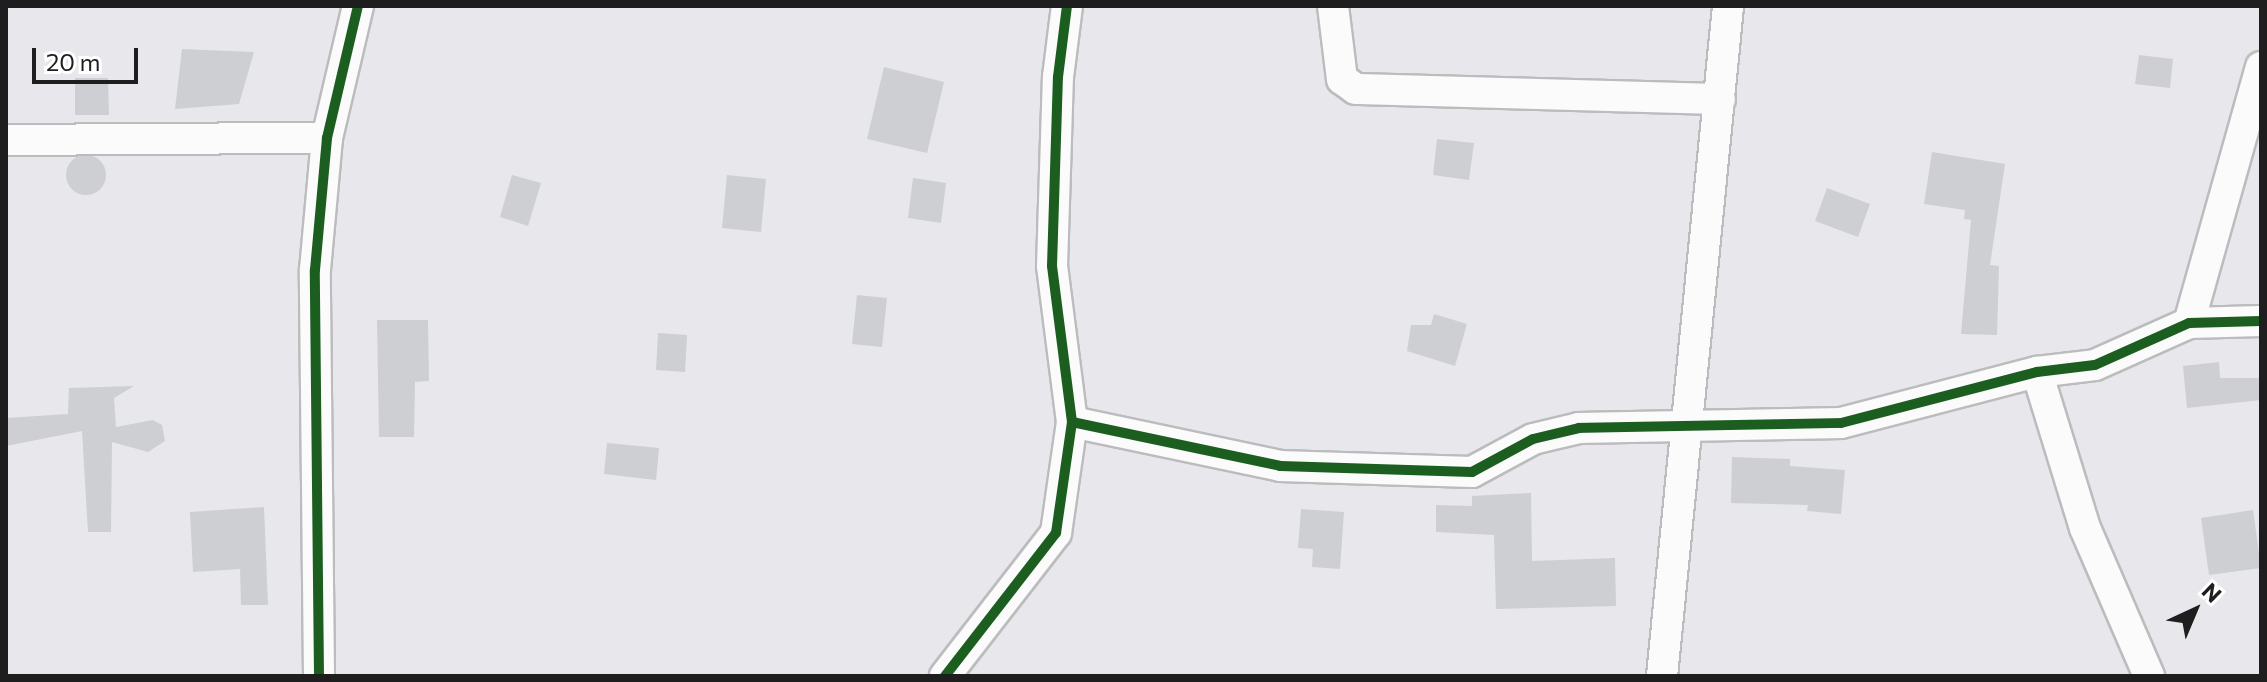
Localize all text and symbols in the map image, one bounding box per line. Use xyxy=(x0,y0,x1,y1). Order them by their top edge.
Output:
scale bar xyxy=(36,32,142,82)
text: 20 m xyxy=(46,47,100,76)
north arrow xyxy=(2155,570,2235,650)
text: N xyxy=(2197,577,2227,608)

